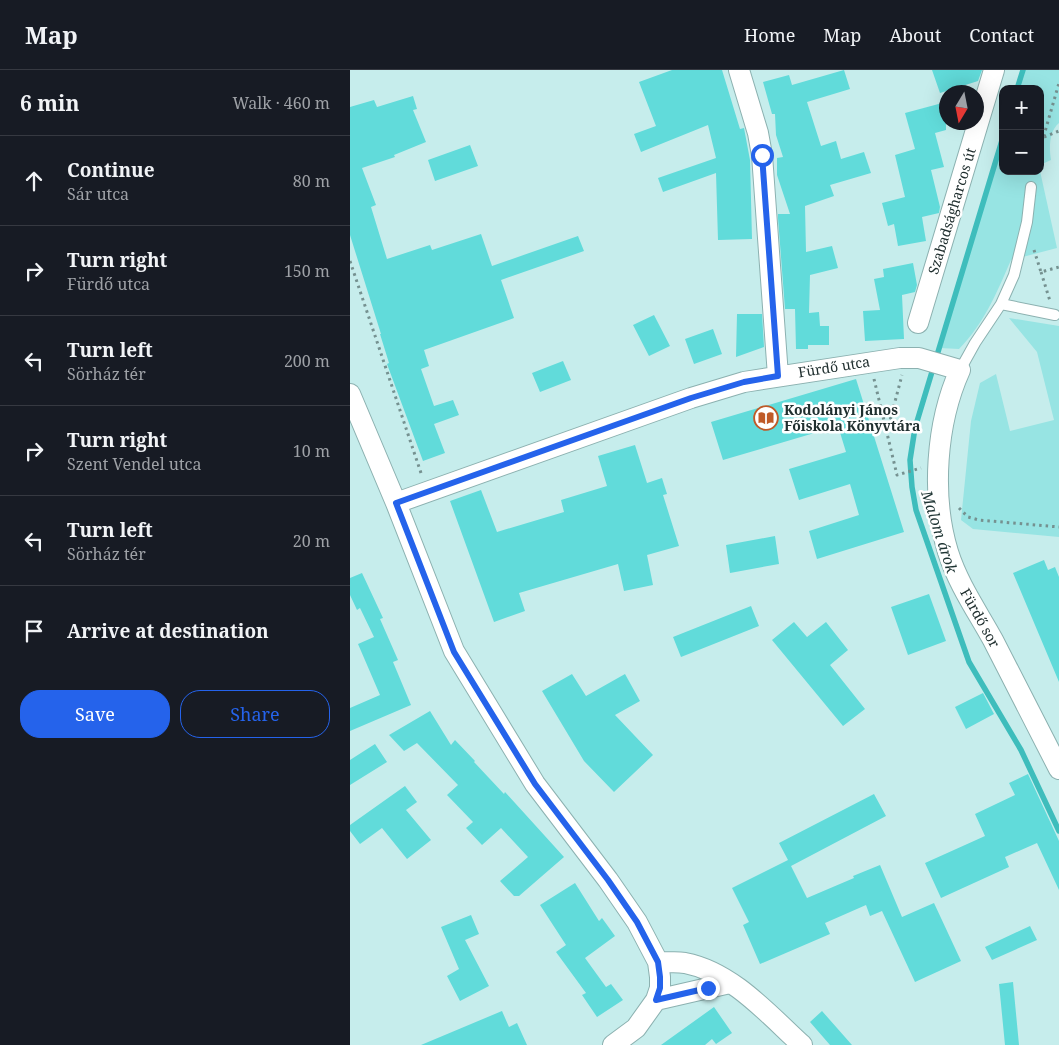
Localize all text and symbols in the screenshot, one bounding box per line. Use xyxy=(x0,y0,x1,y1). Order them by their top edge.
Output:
text: Map xyxy=(25,18,78,51)
text: Home xyxy=(744,23,795,47)
text: Map xyxy=(823,23,861,47)
text: About xyxy=(889,23,941,47)
text: Contact xyxy=(969,23,1034,47)
north arrow xyxy=(939,85,984,130)
map controls xyxy=(999,85,1044,175)
button: + xyxy=(999,85,1044,130)
text: 6 min xyxy=(20,89,79,117)
text: Walk · 460 m xyxy=(233,92,330,114)
button: − xyxy=(999,130,1044,175)
route start xyxy=(751,144,774,167)
street label: Szabadságharcos út xyxy=(923,145,980,277)
text: Continue xyxy=(67,157,155,183)
icon: ahead xyxy=(20,167,48,195)
text: 80 m xyxy=(293,170,330,192)
text: Sár utca xyxy=(67,183,129,205)
text: Turn right xyxy=(67,247,167,273)
icon: right xyxy=(20,257,48,285)
text: 150 m xyxy=(284,260,330,282)
text: Fürdő utca xyxy=(67,273,150,295)
text: Turn left xyxy=(67,337,153,363)
icon: left xyxy=(20,347,48,375)
text: 200 m xyxy=(284,350,330,372)
street label: Fürdő utca xyxy=(797,351,871,382)
text: Sörház tér xyxy=(67,363,146,385)
place label: Kodolányi János Főiskola Könyvtára xyxy=(784,400,920,435)
library icon: Kodolányi János Főiskola Könyvtára xyxy=(753,405,779,431)
text: Turn right xyxy=(67,427,167,453)
icon: right xyxy=(20,437,48,465)
text: 10 m xyxy=(293,440,330,462)
text: Szent Vendel utca xyxy=(67,453,201,475)
water label: Malom árok xyxy=(917,487,963,576)
text: Turn left xyxy=(67,517,153,543)
icon: left xyxy=(20,527,48,555)
text: 20 m xyxy=(293,530,330,552)
text: Sörház tér xyxy=(67,543,146,565)
street label: Fürdő sor xyxy=(956,585,1005,651)
icon: arrive xyxy=(20,617,48,645)
text: Arrive at destination xyxy=(67,618,269,644)
button: Save xyxy=(20,690,170,738)
button: Share xyxy=(180,690,330,738)
route end xyxy=(697,977,720,1000)

